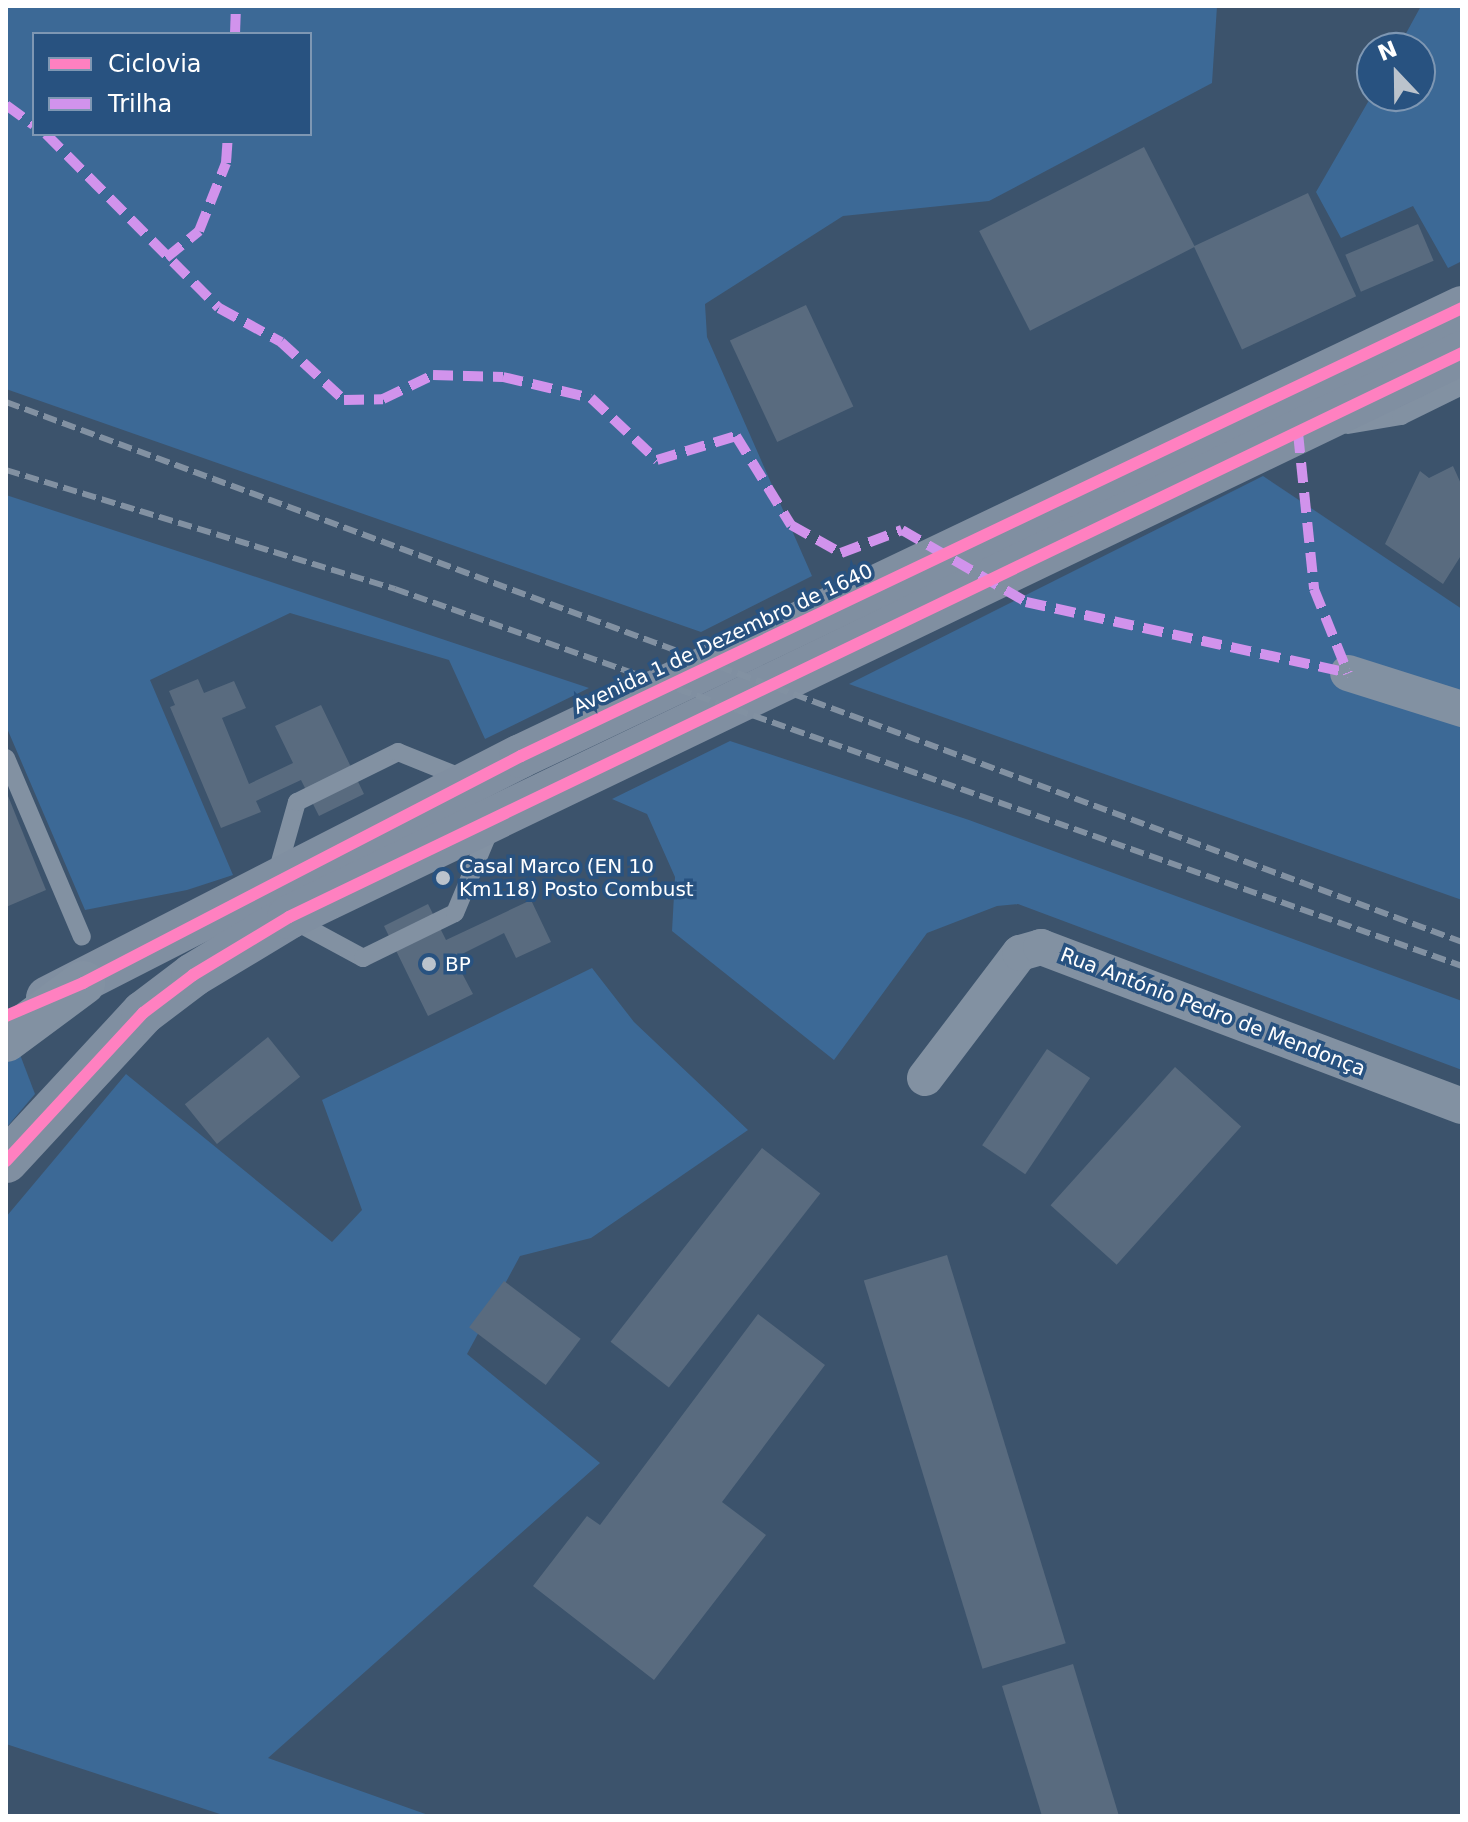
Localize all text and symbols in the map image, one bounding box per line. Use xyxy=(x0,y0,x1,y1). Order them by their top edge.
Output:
legend xyxy=(32,32,312,136)
north arrow xyxy=(1356,32,1436,112)
text: N xyxy=(1374,36,1401,66)
text: Ciclovia xyxy=(108,50,202,78)
text: Trilha xyxy=(108,90,172,118)
street label: Avenida 1 de Dezembro de 1640 xyxy=(569,559,877,719)
place label: Casal Marco (EN 10 Km118) Posto Combust xyxy=(459,854,694,901)
marker: Casal Marco (EN 10 Km118) Posto Combust xyxy=(434,869,452,887)
street label: Rua António Pedro de Mendonça xyxy=(1057,943,1369,1081)
place label: BP xyxy=(445,952,471,976)
marker: BP xyxy=(420,955,438,973)

